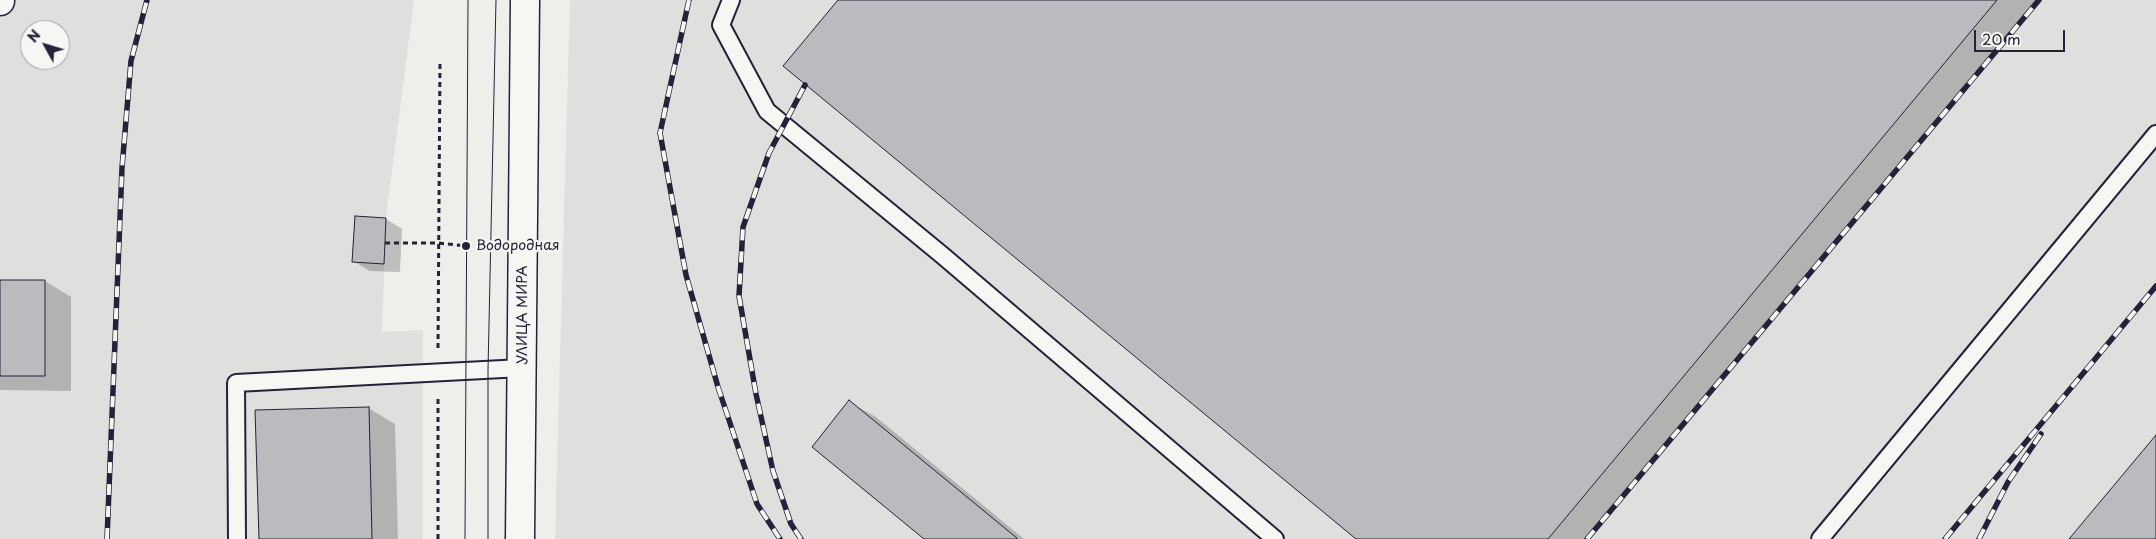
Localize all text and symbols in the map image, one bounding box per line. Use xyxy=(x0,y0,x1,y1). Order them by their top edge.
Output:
north arrow xyxy=(20,20,70,70)
scale bar xyxy=(1976,20,2067,52)
text: N xyxy=(22,25,45,47)
text: 20 m xyxy=(1982,27,2021,50)
place label: Водородная xyxy=(476,238,559,254)
marker: Водородная xyxy=(460,240,472,252)
street label: УЛИЦА МИРА xyxy=(515,265,531,365)

